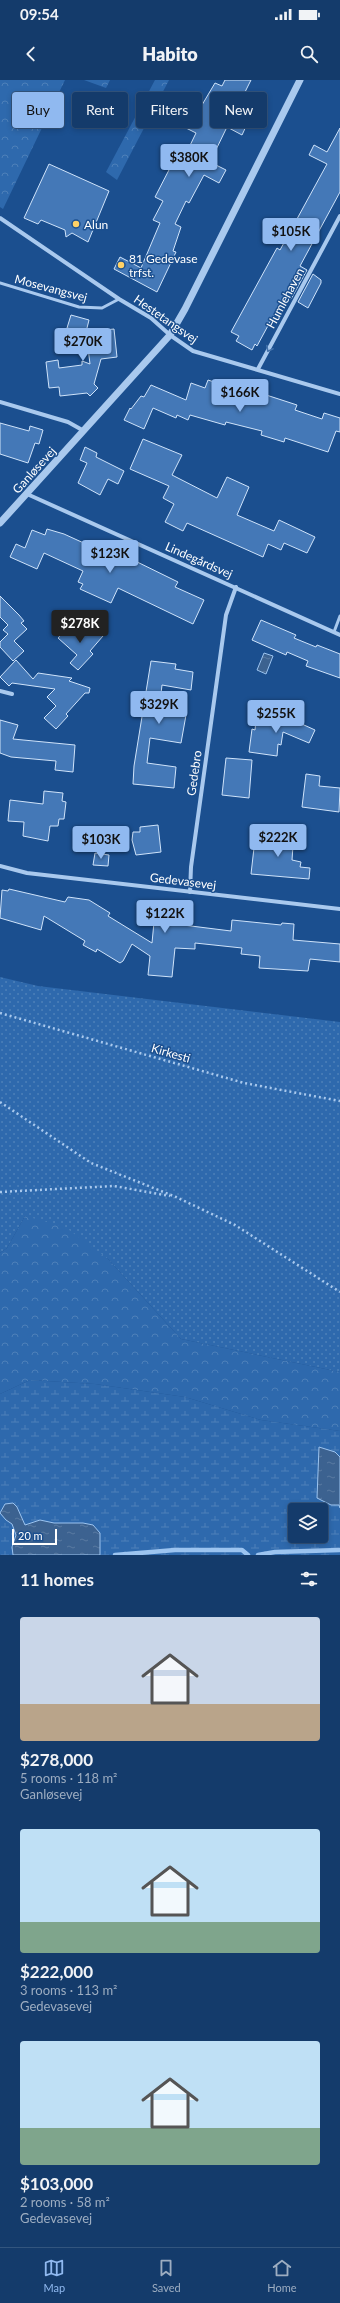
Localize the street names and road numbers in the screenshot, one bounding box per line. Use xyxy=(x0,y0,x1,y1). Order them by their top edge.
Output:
street label: Humlehaven xyxy=(263,265,307,331)
street label: Mosevangsvej xyxy=(13,271,89,305)
street label: Hestetangsvej xyxy=(131,291,201,347)
street label: Ganløsevej xyxy=(9,443,59,496)
street label: Lindegårdsvej xyxy=(163,538,235,582)
street label: Gedebro xyxy=(183,749,205,797)
street label: Gedevasevej xyxy=(149,869,217,893)
street label: Kirkesti xyxy=(150,1040,192,1066)

